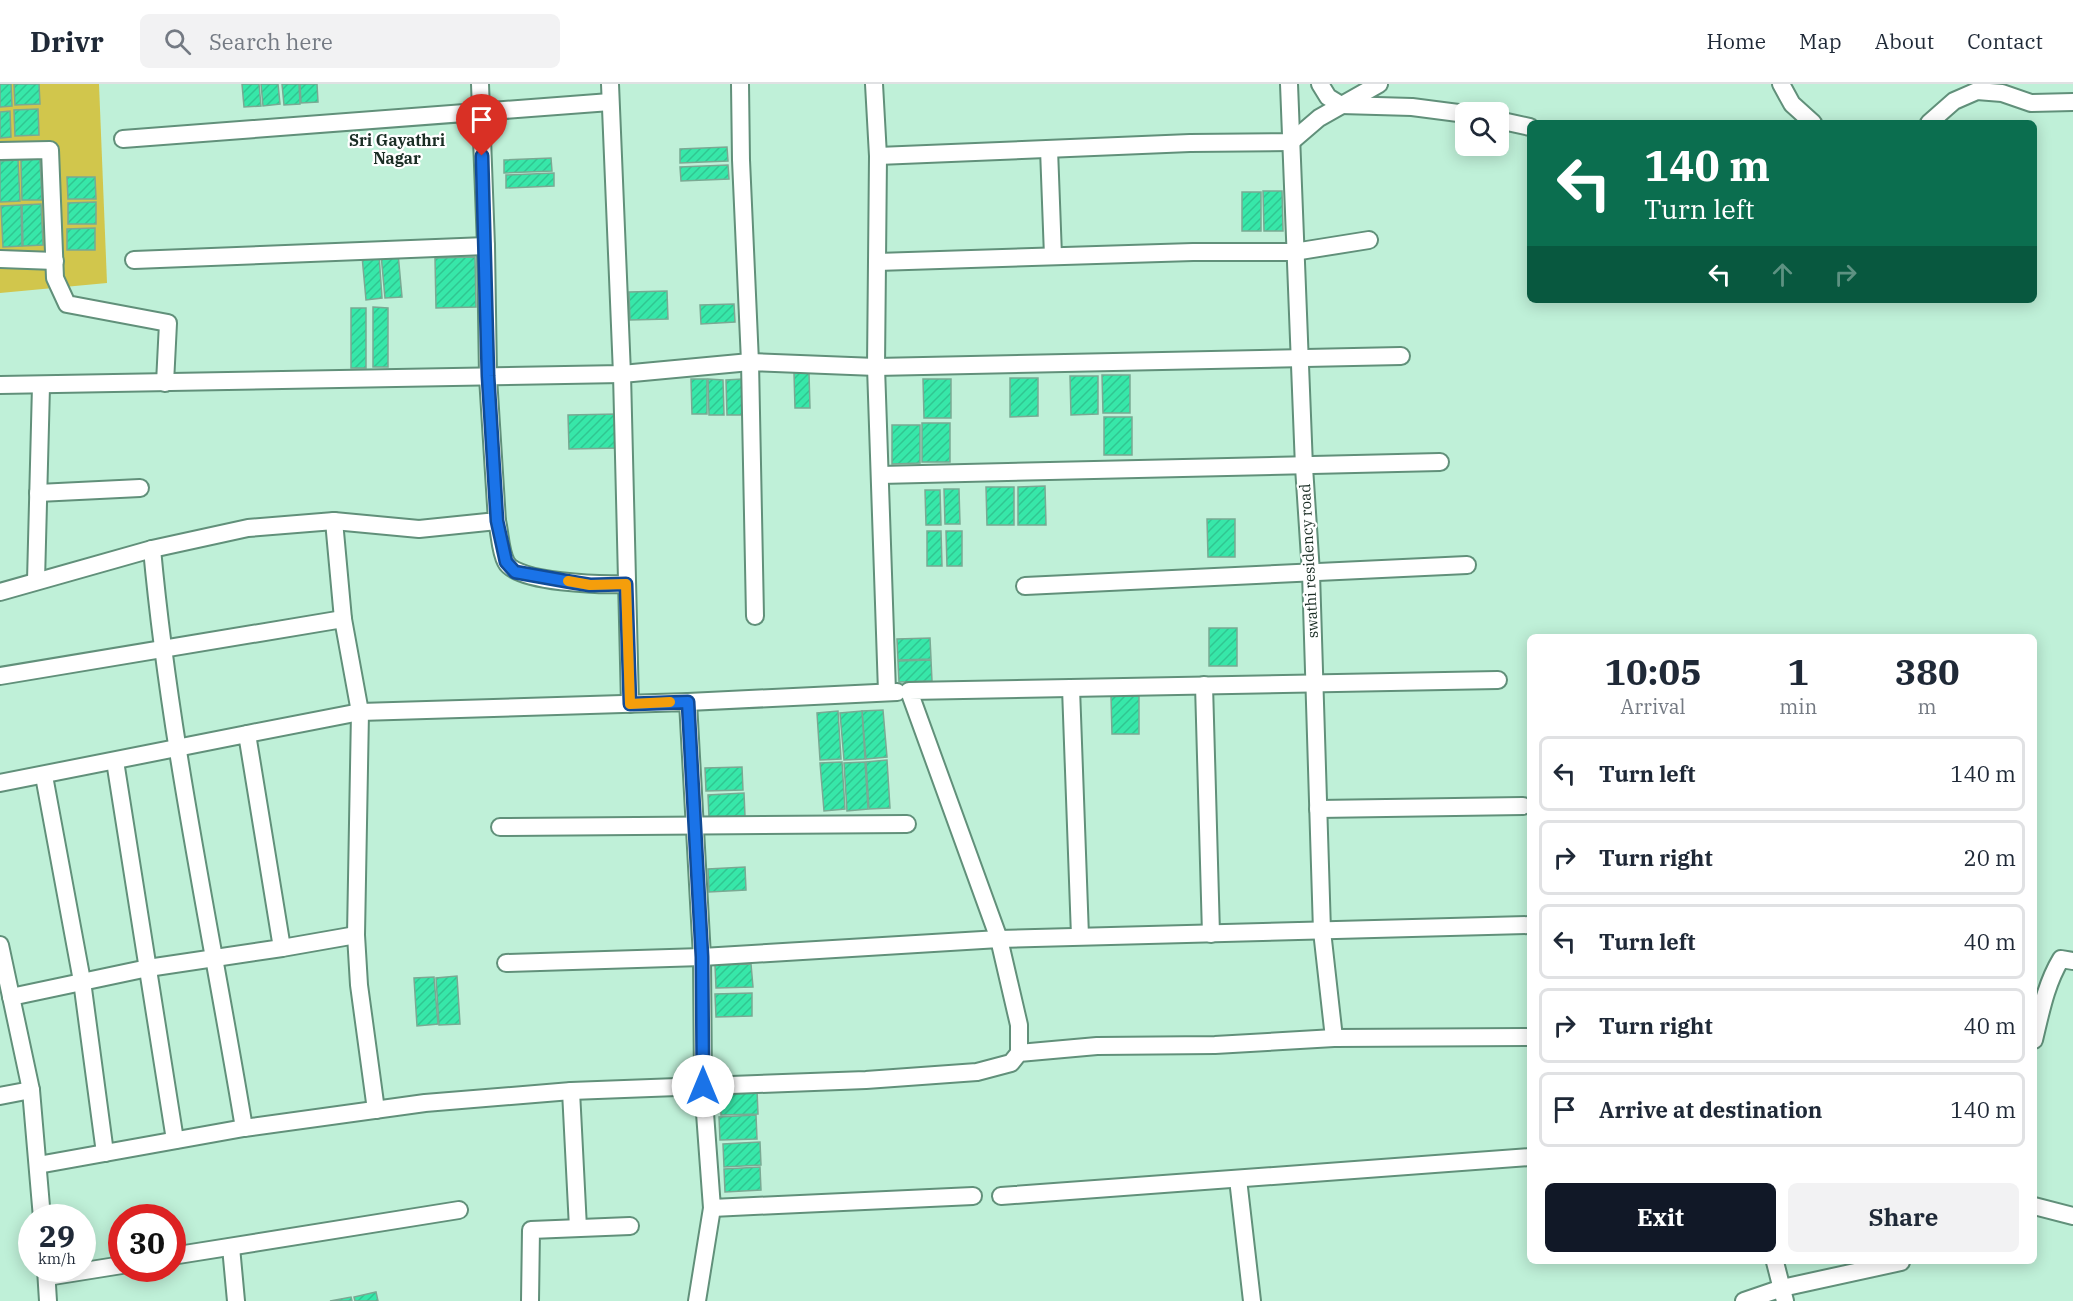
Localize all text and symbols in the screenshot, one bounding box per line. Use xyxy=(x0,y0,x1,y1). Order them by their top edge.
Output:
search box xyxy=(140,14,560,68)
text: Drivr xyxy=(30,23,104,60)
icon: search xyxy=(161,25,194,58)
text: Search here xyxy=(209,27,333,56)
text: Home xyxy=(1706,27,1766,55)
text: Map xyxy=(1799,27,1842,55)
text: About xyxy=(1875,27,1934,55)
text: Contact xyxy=(1967,27,2043,55)
pin xyxy=(456,94,507,156)
map controls xyxy=(1455,102,1509,156)
button: search xyxy=(1455,102,1509,156)
icon: arrive xyxy=(465,103,498,136)
district label: Sri Gayathri Nagar xyxy=(349,130,445,168)
text: 140 m xyxy=(1644,138,1770,193)
icon: left xyxy=(1545,144,1623,222)
text: Turn left xyxy=(1644,191,1755,226)
icon: left xyxy=(1703,258,1736,291)
icon: ahead xyxy=(1766,258,1799,291)
icon: right xyxy=(1829,258,1862,291)
street label: swathi residency road xyxy=(1295,483,1322,639)
text: 10:05 xyxy=(1604,648,1702,695)
text: 1 xyxy=(1787,648,1809,695)
text: 380 xyxy=(1895,648,1960,695)
text: Arrival xyxy=(1621,693,1686,720)
text: min xyxy=(1779,693,1817,720)
text: m xyxy=(1918,693,1937,720)
icon: left xyxy=(1548,757,1581,790)
text: Turn left xyxy=(1599,759,1695,788)
text: 140 m xyxy=(1950,759,2016,788)
icon: right xyxy=(1548,841,1581,874)
text: Turn right xyxy=(1599,843,1713,872)
text: 20 m xyxy=(1964,843,2016,872)
icon: left xyxy=(1548,925,1581,958)
text: Turn left xyxy=(1599,927,1695,956)
text: 40 m xyxy=(1964,927,2016,956)
icon: right xyxy=(1548,1009,1581,1042)
text: Turn right xyxy=(1599,1011,1713,1040)
text: 40 m xyxy=(1964,1011,2016,1040)
position arrow xyxy=(671,1054,735,1118)
icon: arrive xyxy=(1548,1093,1581,1126)
text: Arrive at destination xyxy=(1599,1095,1822,1124)
text: 140 m xyxy=(1950,1095,2016,1124)
button: Exit xyxy=(1545,1183,1776,1252)
button: Share xyxy=(1788,1183,2019,1252)
speed limit sign: 30 xyxy=(108,1204,186,1282)
text: 29 xyxy=(39,1216,75,1255)
text: km/h xyxy=(38,1249,76,1268)

